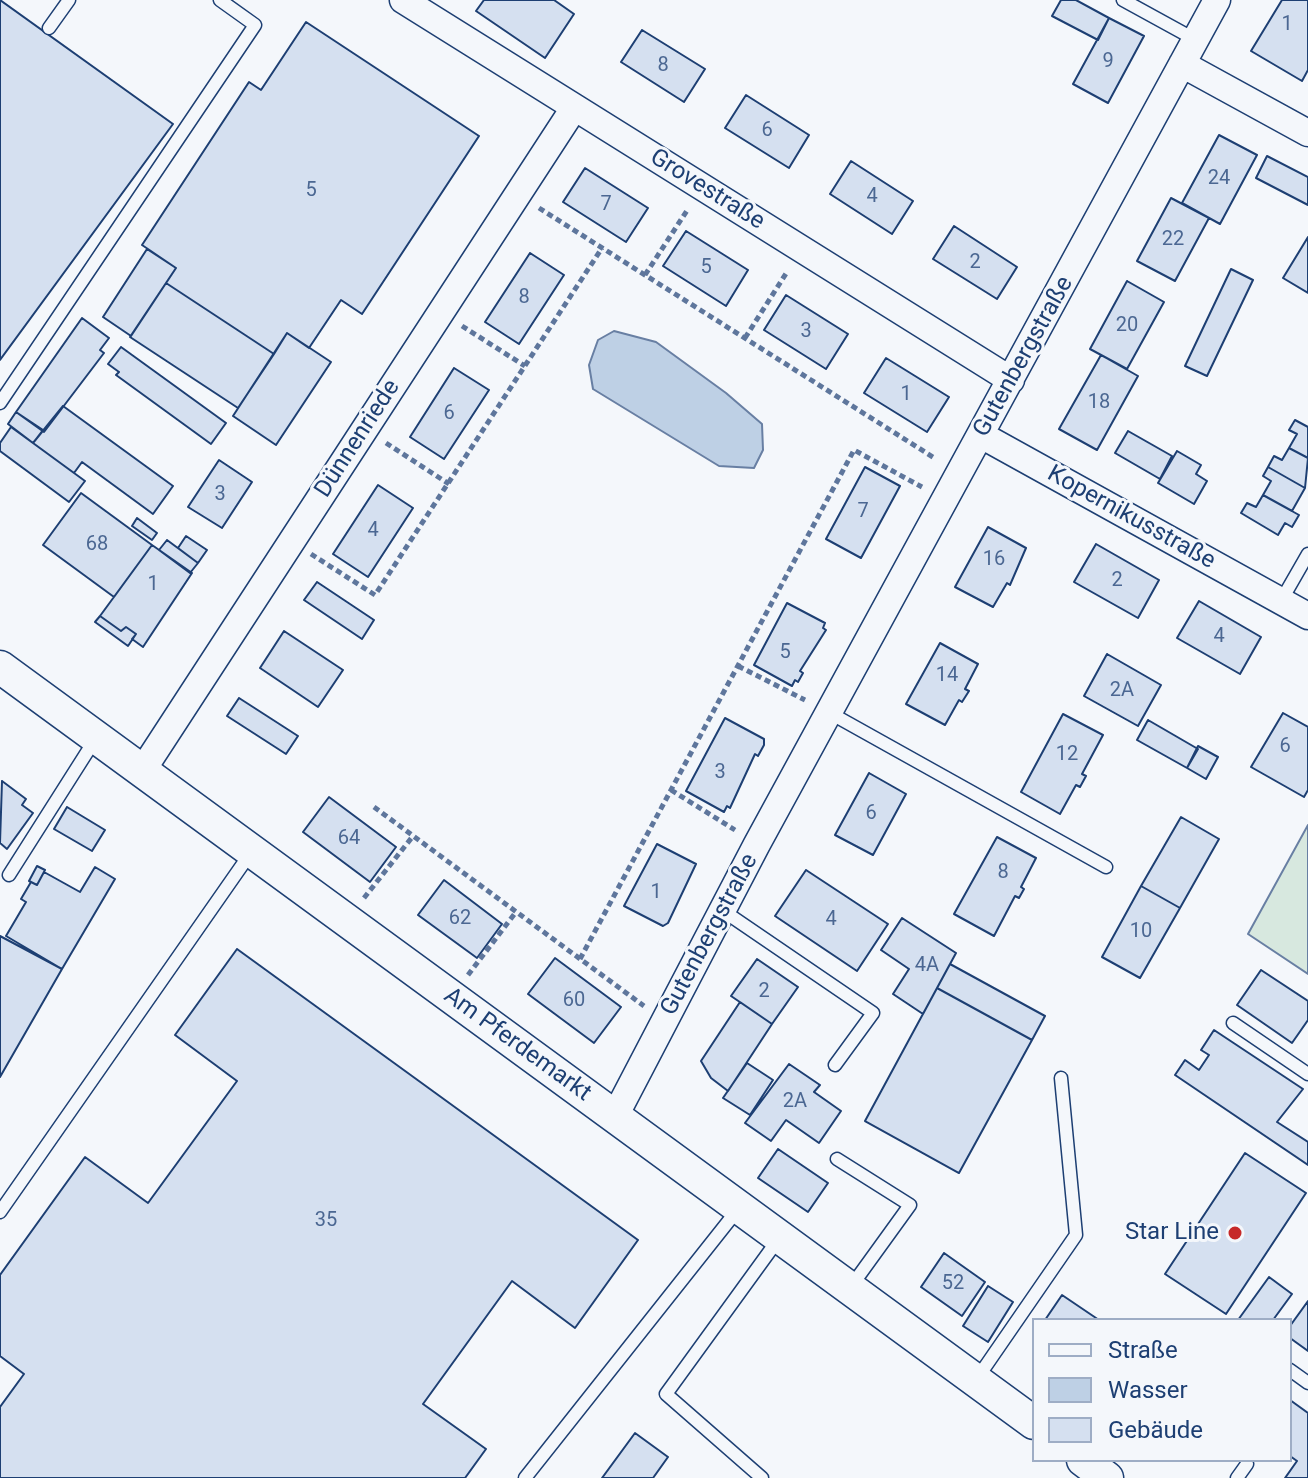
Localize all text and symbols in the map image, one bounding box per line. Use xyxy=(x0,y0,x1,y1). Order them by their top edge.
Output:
house number: 1 xyxy=(1281,13,1293,37)
house number: 9 xyxy=(1102,50,1114,74)
house number: 8 xyxy=(657,54,669,78)
house number: 6 xyxy=(761,119,773,143)
street label: Grovestraße xyxy=(644,143,770,237)
house number: 24 xyxy=(1208,167,1230,191)
house number: 5 xyxy=(305,179,317,203)
house number: 4 xyxy=(866,185,878,209)
house number: 7 xyxy=(600,193,612,217)
house number: 22 xyxy=(1162,228,1184,252)
house number: 2 xyxy=(969,251,981,275)
house number: 5 xyxy=(700,256,712,280)
street label: Gutenbergstraße xyxy=(968,272,1080,442)
house number: 8 xyxy=(518,286,530,310)
house number: 20 xyxy=(1116,314,1138,338)
house number: 3 xyxy=(800,320,812,344)
street label: Dünnenriede xyxy=(309,375,407,503)
house number: 1 xyxy=(900,383,912,407)
house number: 18 xyxy=(1088,391,1110,415)
house number: 6 xyxy=(443,402,455,426)
street label: Kopernikusstraße xyxy=(1042,460,1220,576)
house number: 3 xyxy=(214,483,226,507)
house number: 7 xyxy=(857,500,869,524)
house number: 4 xyxy=(367,519,379,543)
house number: 68 xyxy=(86,533,108,557)
house number: 16 xyxy=(983,548,1005,572)
house number: 2 xyxy=(1111,569,1123,593)
house number: 1 xyxy=(147,573,159,597)
house number: 4 xyxy=(1213,625,1225,649)
house number: 5 xyxy=(779,641,791,665)
house number: 14 xyxy=(936,664,958,688)
house number: 2A xyxy=(1110,679,1134,703)
house number: 6 xyxy=(1279,735,1291,759)
house number: 12 xyxy=(1056,743,1078,767)
house number: 3 xyxy=(714,761,726,785)
house number: 6 xyxy=(865,802,877,826)
house number: 64 xyxy=(338,827,360,851)
street label: Gutenbergstraße xyxy=(655,849,765,1021)
house number: 8 xyxy=(997,861,1009,885)
house number: 1 xyxy=(650,881,662,905)
house number: 62 xyxy=(449,907,471,931)
house number: 4 xyxy=(825,908,837,932)
house number: 10 xyxy=(1130,920,1152,944)
house number: 4A xyxy=(915,954,939,978)
house number: 2 xyxy=(758,980,770,1004)
street label: Am Pferdemarkt xyxy=(438,982,596,1108)
house number: 60 xyxy=(563,989,585,1013)
house number: 2A xyxy=(783,1090,807,1114)
house number: 35 xyxy=(315,1209,337,1233)
place label: Star Line xyxy=(1125,1219,1219,1247)
marker: Star Line xyxy=(1226,1224,1244,1242)
house number: 52 xyxy=(942,1272,964,1296)
legend xyxy=(1032,1318,1292,1462)
text: Straße xyxy=(1108,1336,1178,1364)
text: Wasser xyxy=(1108,1376,1188,1404)
text: Gebäude xyxy=(1108,1416,1203,1444)

